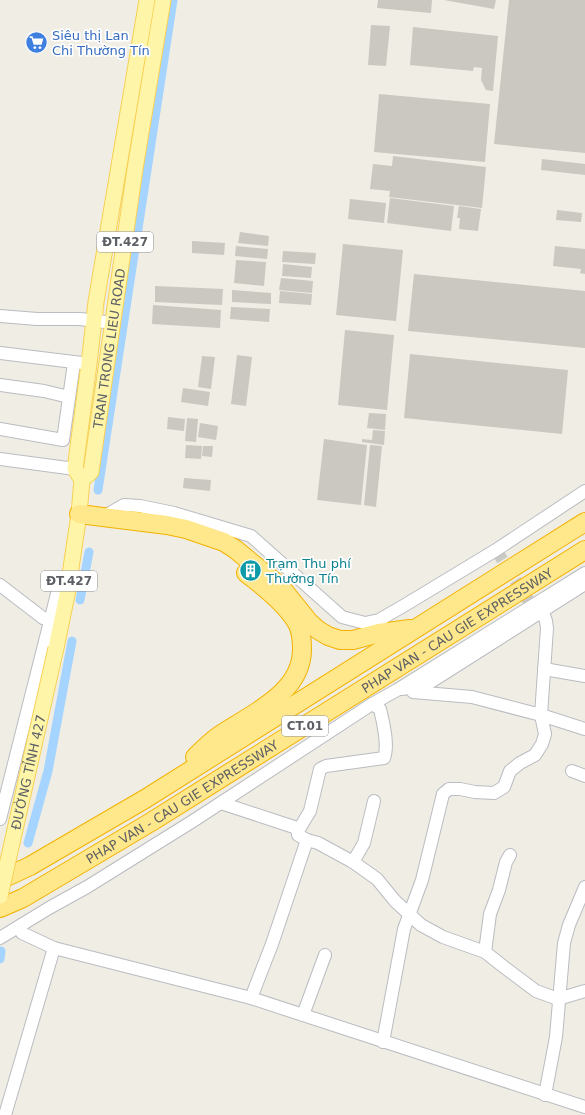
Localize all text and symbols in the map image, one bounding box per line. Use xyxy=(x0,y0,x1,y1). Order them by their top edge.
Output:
place label: Siêu thị Lan Chi Thường Tín xyxy=(52,28,150,58)
supermarket icon: Siêu thị Lan Chi Thường Tín xyxy=(24,29,50,55)
road number: ĐT.427 xyxy=(97,232,153,252)
street label: TRAN TRONG LIEU ROAD xyxy=(90,267,128,430)
place label: Trạm Thu phí Thường Tín xyxy=(265,556,351,586)
building icon: Trạm Thu phí Thường Tín xyxy=(238,557,264,583)
street label: PHAP VAN - CAU GIE EXPRESSWAY xyxy=(359,565,555,696)
road number: ĐT.427 xyxy=(41,571,97,591)
street label: ĐƯỜNG TỈNH 427 xyxy=(8,713,48,831)
road number: CT.01 xyxy=(282,716,328,736)
street label: PHAP VAN - CAU GIE EXPRESSWAY xyxy=(83,737,281,866)

